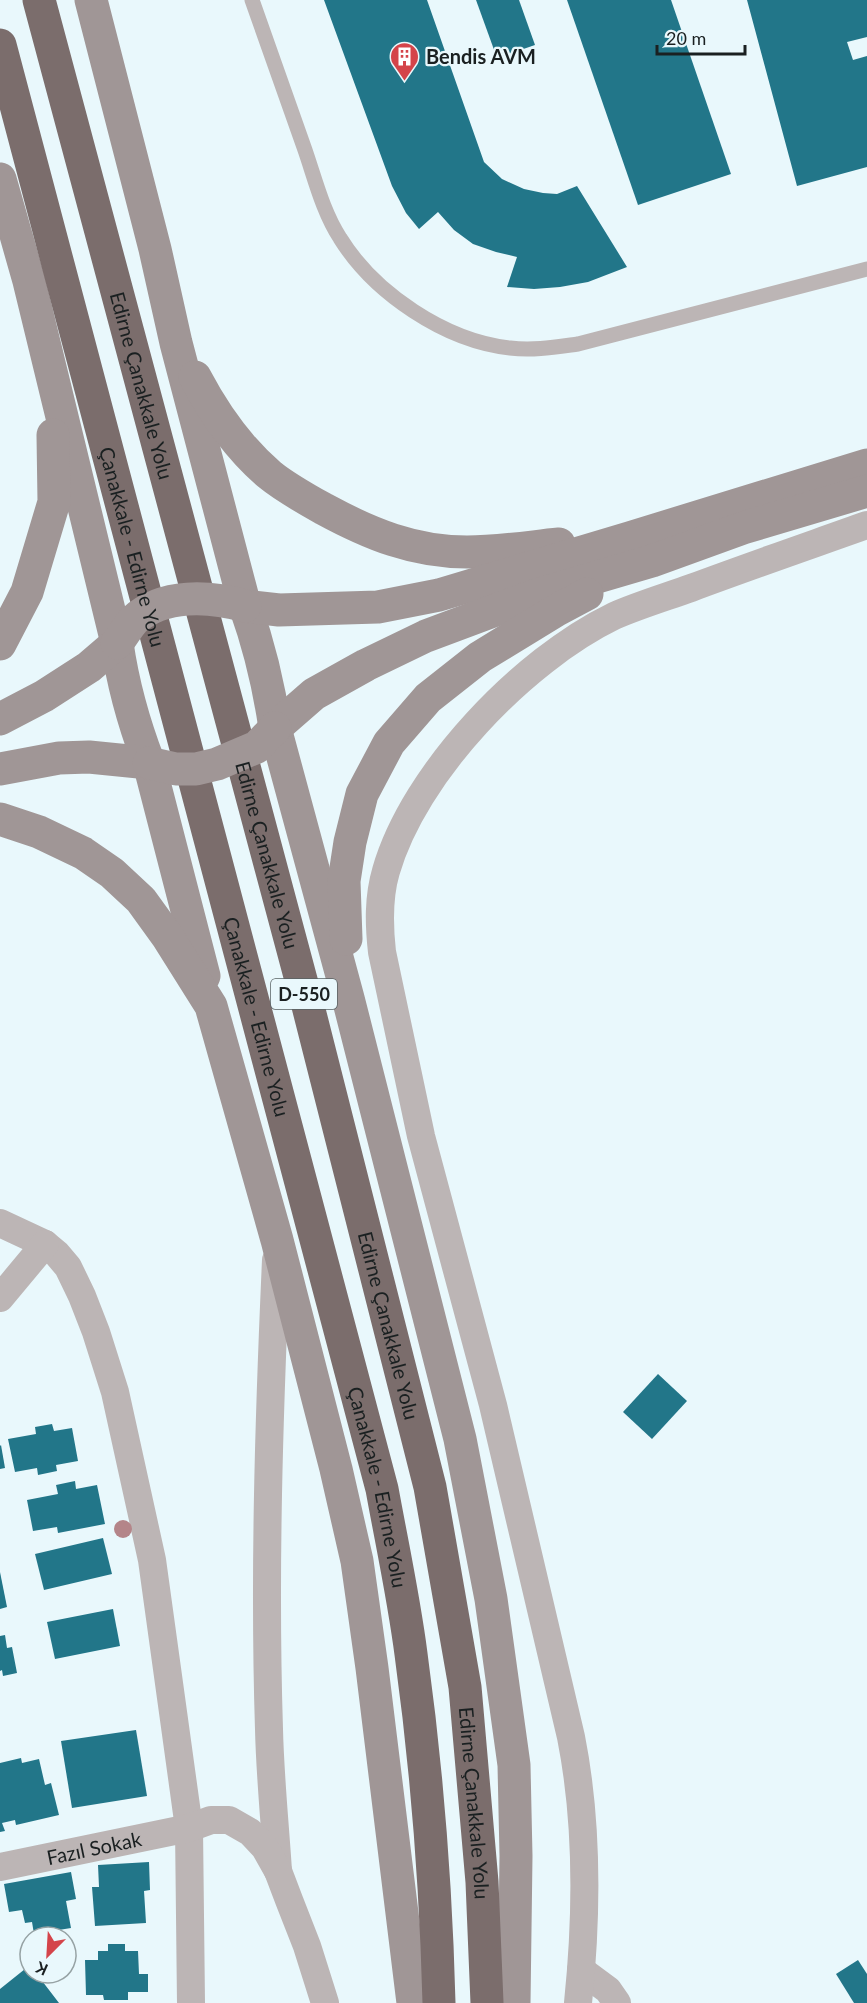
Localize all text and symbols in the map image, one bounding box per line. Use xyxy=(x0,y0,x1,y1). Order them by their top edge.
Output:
scale bar xyxy=(657,18,746,56)
text: 20 m xyxy=(666,27,706,49)
building icon: Bendis AVM xyxy=(389,40,421,82)
place label: Bendis AVM xyxy=(426,44,536,68)
street label: Edirne Çanakkale Yolu xyxy=(106,289,179,482)
street label: Çanakkale - Edirne Yolu xyxy=(95,444,171,649)
street label: Edirne Çanakkale Yolu xyxy=(231,759,304,951)
street label: Çanakkale - Edirne Yolu xyxy=(219,914,295,1119)
road number: D-550 xyxy=(271,979,337,1009)
street label: Edirne Çanakkale Yolu xyxy=(354,1229,424,1422)
street label: Çanakkale - Edirne Yolu xyxy=(343,1384,412,1590)
street label: Edirne Çanakkale Yolu xyxy=(455,1706,495,1900)
street label: Fazıl Sokak xyxy=(45,1826,144,1869)
north arrow xyxy=(18,1925,78,1985)
text: K xyxy=(32,1958,51,1980)

